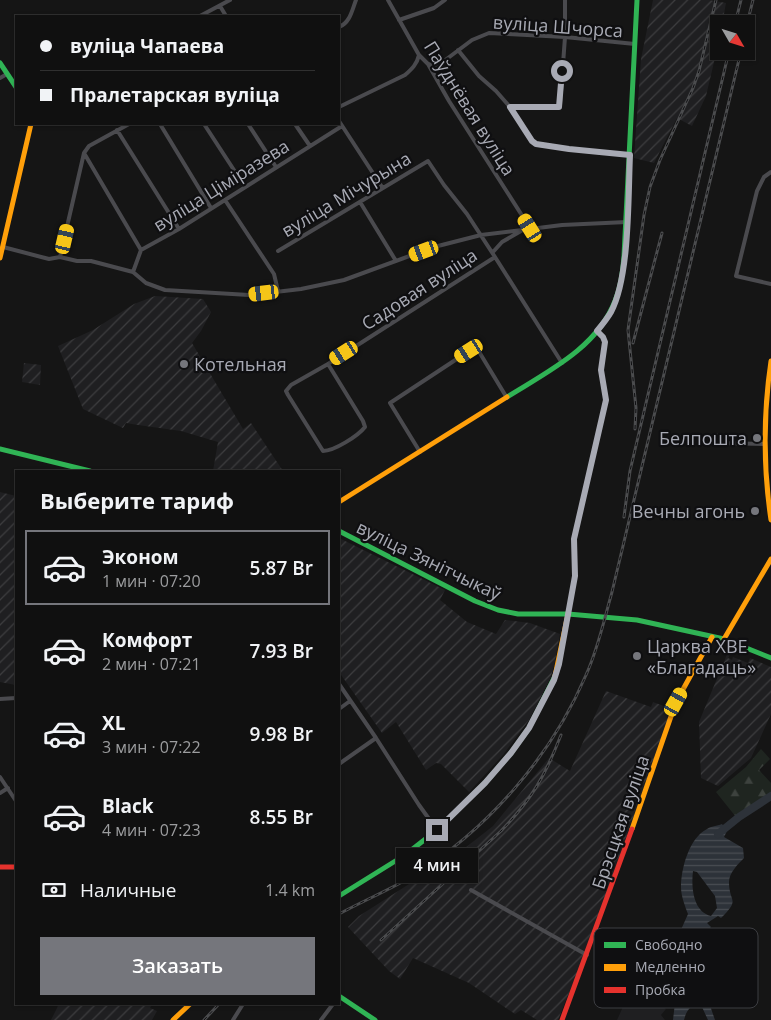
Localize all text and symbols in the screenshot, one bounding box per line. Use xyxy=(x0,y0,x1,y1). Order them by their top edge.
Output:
street label: вуліца Шчорса xyxy=(492,9,624,43)
north arrow xyxy=(710,15,755,60)
map controls xyxy=(710,15,755,60)
text: вуліца Чапаева xyxy=(70,33,224,59)
street label: Паўднёвая вуліца xyxy=(419,36,521,180)
route start xyxy=(551,60,573,82)
text: Пралетарская вуліца xyxy=(70,82,280,108)
street label: вуліца Ціміразева xyxy=(149,134,293,236)
street label: вуліца Мічурына xyxy=(277,146,415,242)
car xyxy=(515,211,544,245)
car xyxy=(54,223,75,255)
car xyxy=(407,239,440,263)
street label: Садовая вуліца xyxy=(357,243,481,335)
car xyxy=(248,284,279,302)
car xyxy=(452,337,485,365)
car xyxy=(327,339,360,367)
place label: Котельная xyxy=(194,352,287,376)
marker: Котельная xyxy=(178,358,190,370)
place label: Белпошта xyxy=(659,426,747,450)
marker: Белпошта xyxy=(751,432,763,444)
text: Выберите тариф xyxy=(40,485,234,515)
place label: Вечны агонь xyxy=(632,499,745,523)
marker: Вечны агонь xyxy=(749,505,761,517)
street label: вуліца Зянітчыкаў xyxy=(353,515,506,606)
text: Эконом xyxy=(102,544,179,570)
icon: car xyxy=(42,545,87,590)
text: 5.87 Br xyxy=(250,555,313,581)
text: 1 мин · 07:20 xyxy=(102,570,201,592)
text: Комфорт xyxy=(102,627,192,653)
icon: car xyxy=(42,628,87,673)
place label: Царква ХВЕ «Благадаць» xyxy=(647,634,756,679)
text: 7.93 Br xyxy=(250,638,313,664)
marker: Царква ХВЕ «Благадаць» xyxy=(631,650,643,662)
text: 2 мин · 07:21 xyxy=(102,653,201,675)
car xyxy=(662,685,689,719)
text: XL xyxy=(102,710,125,736)
icon: car xyxy=(42,711,87,756)
text: 9.98 Br xyxy=(250,721,313,747)
text: 3 мин · 07:22 xyxy=(102,736,201,758)
street label: Брэсцкая вуліца xyxy=(586,752,654,892)
text: Black xyxy=(102,793,154,819)
icon: car xyxy=(42,794,87,839)
text: 8.55 Br xyxy=(250,804,313,830)
text: 4 мин · 07:23 xyxy=(102,819,201,841)
route end xyxy=(426,819,448,841)
callout: 4 мин xyxy=(396,848,478,882)
text: 4 мин xyxy=(413,854,461,876)
icon: cash xyxy=(40,876,68,904)
text: Наличные xyxy=(80,877,176,903)
text: 1.4 km xyxy=(265,879,315,901)
legend xyxy=(594,928,758,1008)
text: Свободно xyxy=(635,935,702,954)
button: Заказать xyxy=(40,937,315,995)
text: Медленно xyxy=(635,957,706,976)
text: Пробка xyxy=(635,980,686,999)

